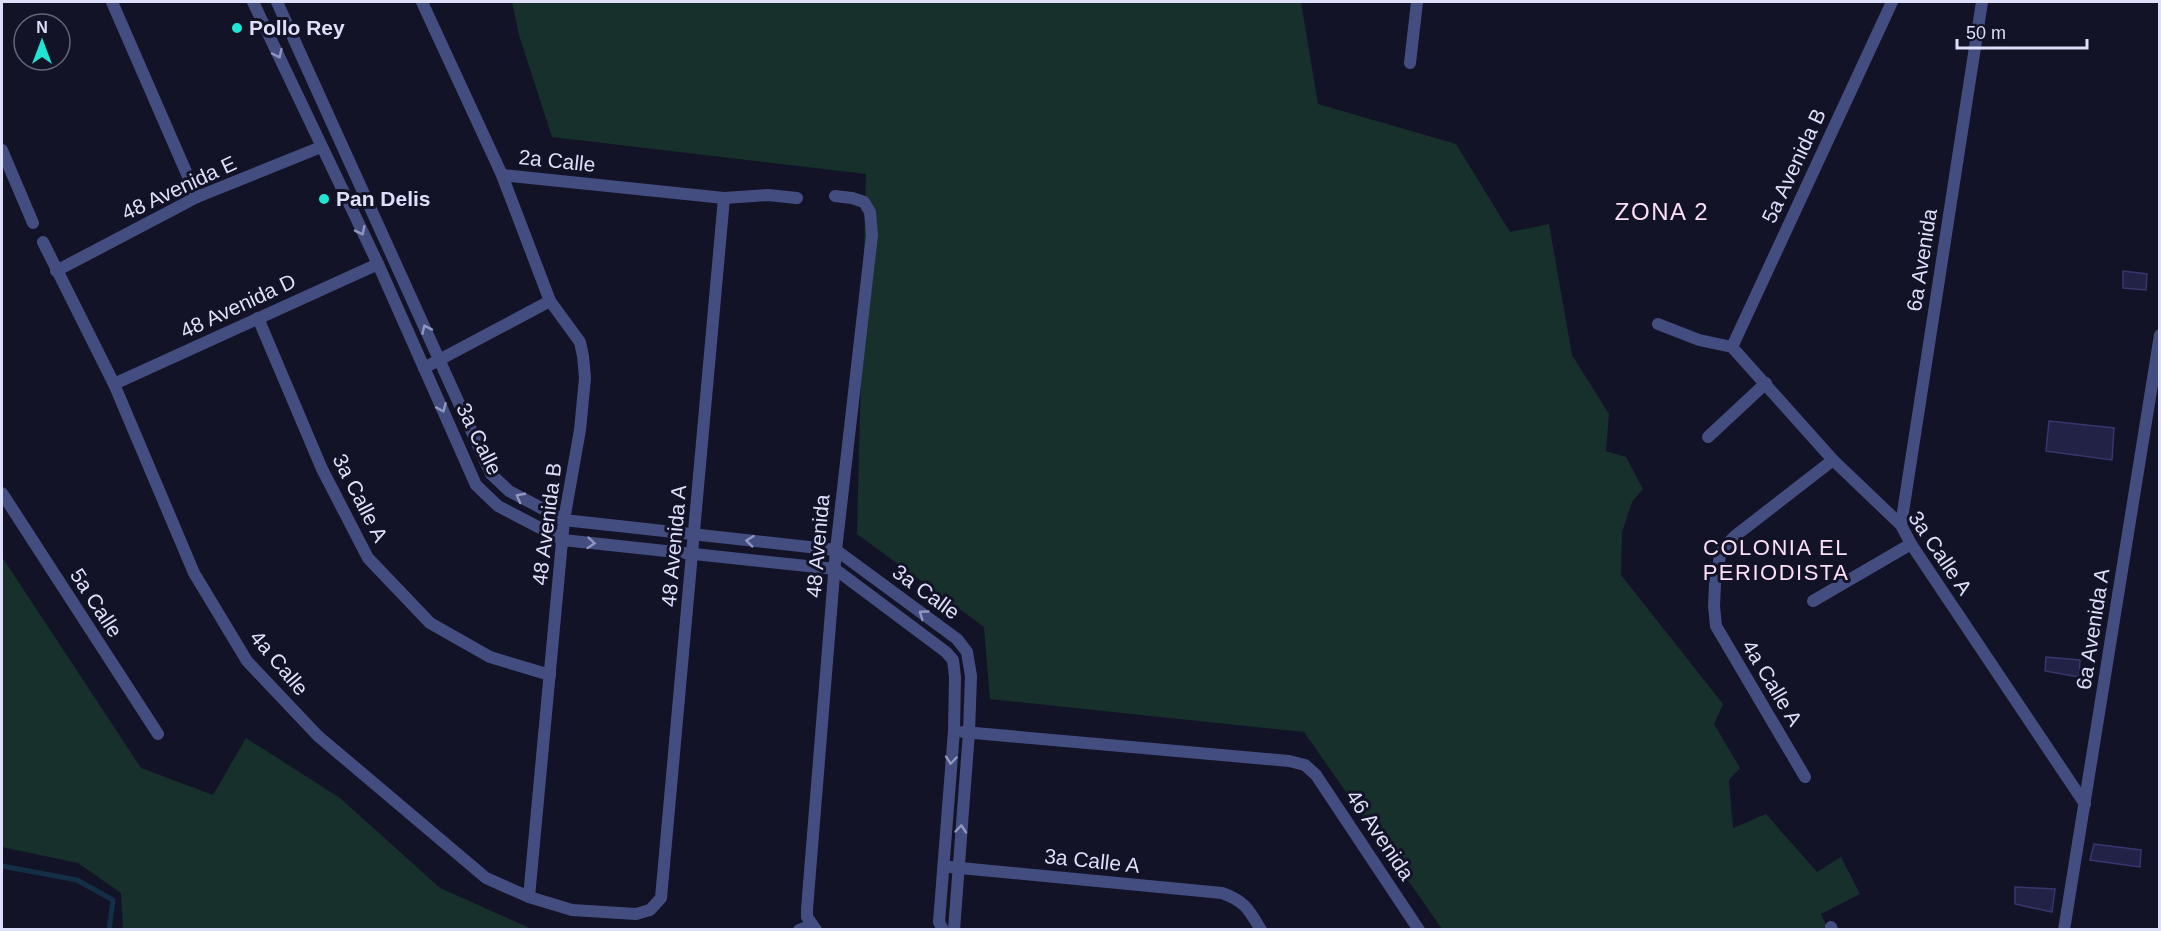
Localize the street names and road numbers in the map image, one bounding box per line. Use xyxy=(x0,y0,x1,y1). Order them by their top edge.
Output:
street label: 5a Avenida B xyxy=(1757,105,1830,227)
street label: 2a Calle xyxy=(518,145,597,176)
street label: 48 Avenida E xyxy=(118,151,240,224)
street label: 6a Avenida xyxy=(1902,207,1941,313)
street label: 48 Avenida D xyxy=(176,269,299,342)
street label: 3a Calle xyxy=(452,399,507,478)
street label: 3a Calle A xyxy=(328,450,392,546)
street label: 48 Avenida B xyxy=(528,461,565,587)
street label: 48 Avenida A xyxy=(657,484,690,608)
street label: 48 Avenida xyxy=(802,493,833,599)
street label: 3a Calle A xyxy=(1904,507,1977,599)
street label: 3a Calle xyxy=(888,560,964,624)
street label: 5a Calle xyxy=(66,564,127,641)
street label: 6a Avenida A xyxy=(2072,567,2113,691)
street label: 4a Calle xyxy=(246,626,313,700)
street label: 4a Calle A xyxy=(1738,636,1807,730)
street label: 46 Avenida xyxy=(1342,785,1419,884)
street label: 3a Calle A xyxy=(1043,844,1141,877)

